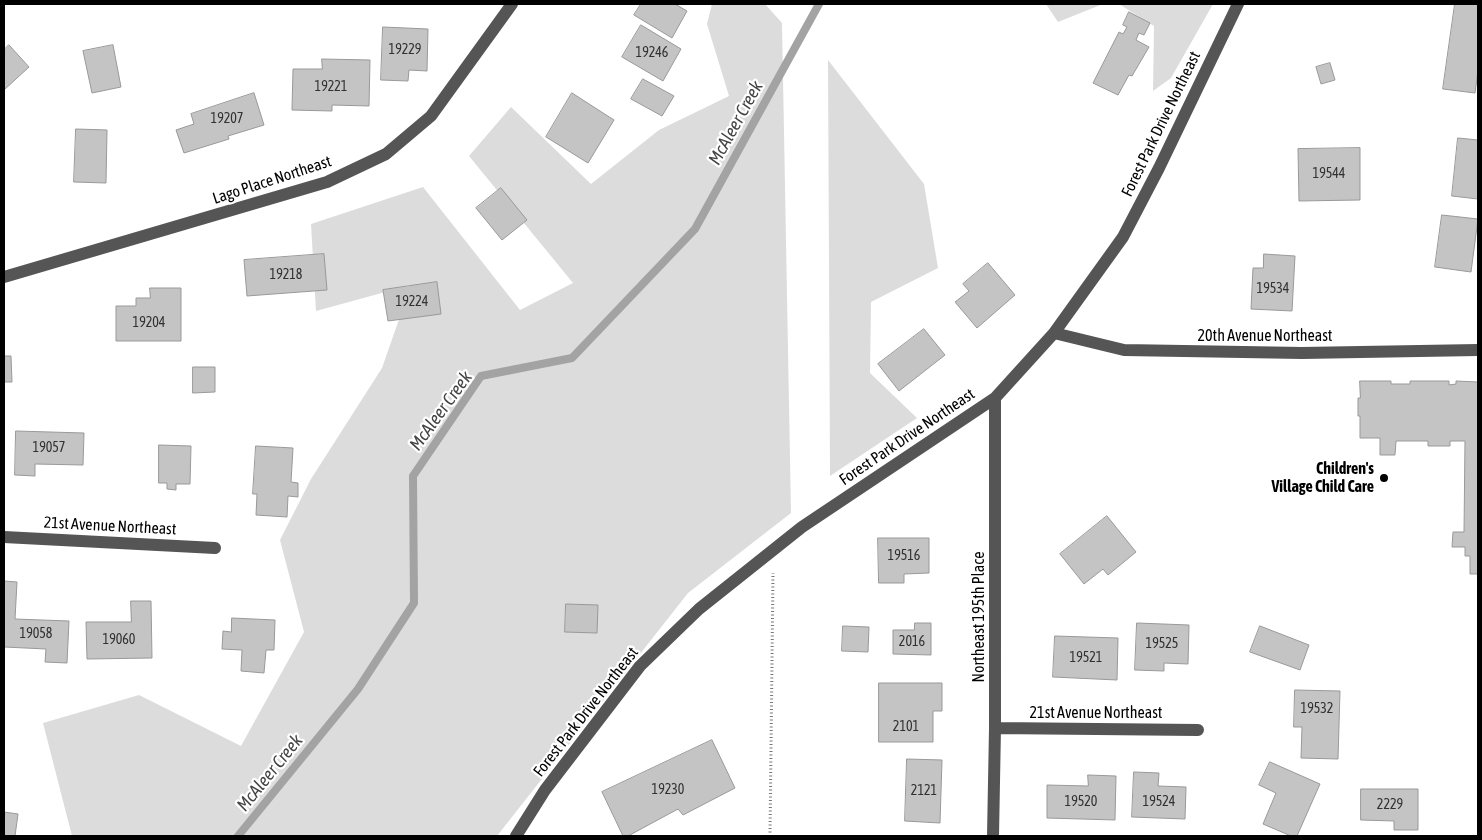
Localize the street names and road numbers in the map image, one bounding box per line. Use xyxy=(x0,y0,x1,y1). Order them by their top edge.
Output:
street label: Forest Park Drive Northeast xyxy=(1118,48,1204,200)
street label: Lago Place Northeast xyxy=(210,152,334,208)
street label: 20th Avenue Northeast xyxy=(1198,326,1332,346)
street label: Forest Park Drive Northeast xyxy=(836,385,978,489)
street label: 21st Avenue Northeast xyxy=(43,513,177,539)
street label: Northeast 195th Place xyxy=(969,552,989,682)
street label: Forest Park Drive Northeast xyxy=(529,643,643,781)
street label: 21st Avenue Northeast xyxy=(1030,703,1162,723)

